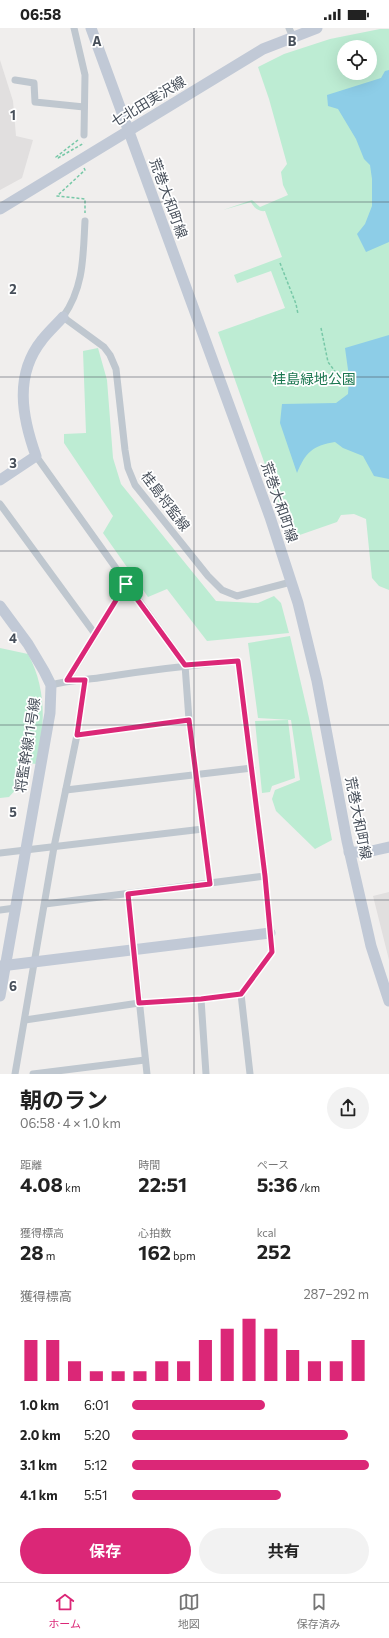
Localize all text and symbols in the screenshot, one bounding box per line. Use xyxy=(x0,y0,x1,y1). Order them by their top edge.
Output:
text: 06:58 xyxy=(20,5,61,23)
text: A xyxy=(92,33,102,49)
text: B xyxy=(288,33,297,49)
map controls xyxy=(337,40,377,80)
button: locate xyxy=(337,40,377,80)
street label: 七北田実沢線 xyxy=(108,72,188,130)
text: 1 xyxy=(10,107,16,123)
street label: 荒巻大和町線 xyxy=(147,156,191,240)
text: 2 xyxy=(9,281,17,297)
park label: 桂島緑地公園 xyxy=(272,370,356,387)
text: 3 xyxy=(9,455,17,471)
street label: 荒巻大和町線 xyxy=(258,460,302,544)
street label: 桂島将監線 xyxy=(138,468,194,534)
pin xyxy=(109,567,143,601)
icon: arrive xyxy=(115,573,137,595)
text: 4 xyxy=(9,630,17,646)
street label: 将監幹線11号線 xyxy=(11,696,43,794)
street label: 荒巻大和町線 xyxy=(343,775,375,861)
text: 5 xyxy=(9,804,17,820)
text: 6 xyxy=(9,978,17,994)
text: 朝のラン xyxy=(20,1086,108,1113)
button: share xyxy=(327,1087,369,1129)
text: 06:58 · 4 × 1.0 km xyxy=(20,1115,121,1131)
text: 距離 xyxy=(20,1158,42,1171)
text: 時間 xyxy=(138,1158,160,1171)
text: ペース xyxy=(257,1158,289,1171)
text: 4.08 xyxy=(20,1172,63,1196)
text: 22:51 xyxy=(138,1172,187,1196)
text: 5:36 xyxy=(257,1172,298,1196)
text: km xyxy=(63,1181,81,1194)
text: /km xyxy=(298,1181,320,1194)
text: 獲得標高 xyxy=(20,1226,64,1239)
text: 心拍数 xyxy=(138,1226,171,1239)
text: kcal xyxy=(257,1226,276,1239)
text: 252 xyxy=(257,1239,291,1263)
text: 28 xyxy=(20,1240,44,1264)
text: 162 xyxy=(138,1240,171,1264)
text: m xyxy=(44,1249,55,1262)
text: bpm xyxy=(171,1249,196,1262)
text: 287–292 m xyxy=(303,1286,369,1302)
text: 獲得標高 xyxy=(20,1288,72,1304)
text: 1.0 km xyxy=(20,1397,59,1413)
text: 6:01 xyxy=(84,1397,109,1413)
text: 2.0 km xyxy=(20,1427,61,1443)
text: 5:20 xyxy=(84,1427,110,1443)
text: 3.1 km xyxy=(20,1457,57,1473)
text: 5:12 xyxy=(84,1457,107,1473)
text: 4.1 km xyxy=(20,1487,58,1503)
text: 5:51 xyxy=(84,1487,108,1503)
button: 保存 xyxy=(20,1528,191,1574)
button: 共有 xyxy=(199,1528,369,1574)
tab: ホーム xyxy=(48,1591,81,1631)
tab: 地図 xyxy=(178,1591,200,1631)
tab: 保存済み xyxy=(297,1591,341,1631)

